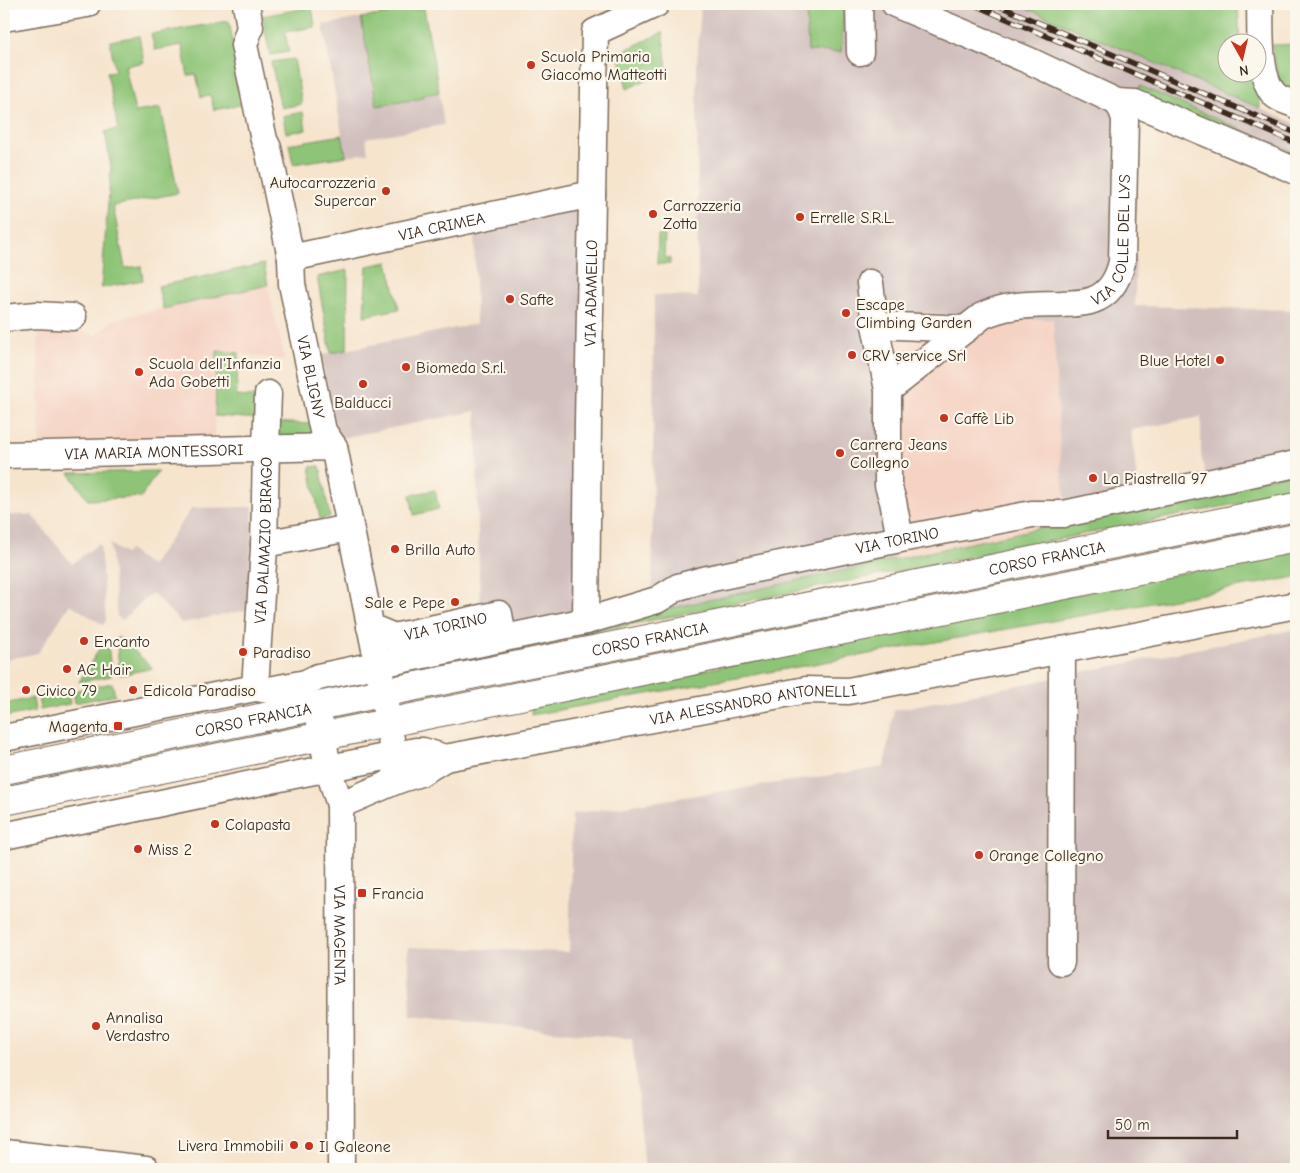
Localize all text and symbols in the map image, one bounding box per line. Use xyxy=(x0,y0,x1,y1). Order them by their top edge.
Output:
north arrow xyxy=(1218,32,1268,82)
place label: Scuola Primaria Giacomo Matteotti xyxy=(541,48,667,84)
marker: Scuola Primaria Giacomo Matteotti xyxy=(525,59,537,71)
text: N xyxy=(1238,61,1249,79)
place label: Autocarrozzeria Supercar xyxy=(270,174,377,210)
street label: VIA COLLE DEL LYS xyxy=(1089,174,1134,310)
marker: Autocarrozzeria Supercar xyxy=(380,185,392,197)
place label: Carrozzeria Zotta xyxy=(663,197,741,233)
marker: Carrozzeria Zotta xyxy=(647,208,659,220)
street label: VIA CRIMEA xyxy=(397,209,487,245)
place label: Errelle S.R.L. xyxy=(810,209,894,227)
marker: Errelle S.R.L. xyxy=(794,211,806,223)
street label: VIA ADAMELLO xyxy=(581,239,601,347)
place label: Safte xyxy=(520,291,554,309)
marker: Safte xyxy=(504,293,516,305)
place label: Escape Climbing Garden xyxy=(856,296,972,332)
marker: Escape Climbing Garden xyxy=(840,307,852,319)
street label: VIA BLIGNY xyxy=(293,334,328,421)
place label: CRV service Srl xyxy=(862,347,966,365)
marker: CRV service Srl xyxy=(846,349,858,361)
place label: Blue Hotel xyxy=(1140,352,1210,370)
marker: Blue Hotel xyxy=(1214,354,1226,366)
place label: Scuola dell'Infanzia Ada Gobetti xyxy=(149,355,281,391)
place label: Biomeda S.r.l. xyxy=(416,359,506,377)
marker: Biomeda S.r.l. xyxy=(400,361,412,373)
marker: Scuola dell'Infanzia Ada Gobetti xyxy=(133,366,145,378)
marker: Balducci xyxy=(357,378,369,390)
place label: Balducci xyxy=(334,394,392,412)
place label: Caffè Lib xyxy=(954,410,1014,428)
marker: Caffè Lib xyxy=(938,412,950,424)
place label: Carrera Jeans Collegno xyxy=(850,436,948,472)
street label: VIA MARIA MONTESSORI xyxy=(64,441,244,464)
marker: Carrera Jeans Collegno xyxy=(834,447,846,459)
street label: VIA DALMAZIO BIRAGO xyxy=(251,457,276,624)
place label: La Piastrella 97 xyxy=(1103,470,1208,488)
marker: La Piastrella 97 xyxy=(1087,472,1099,484)
street label: VIA TORINO xyxy=(854,524,940,558)
street label: CORSO FRANCIA xyxy=(987,538,1107,579)
place label: Brilla Auto xyxy=(405,541,476,559)
marker: Brilla Auto xyxy=(389,543,401,555)
place label: Sale e Pepe xyxy=(365,594,445,612)
marker: Sale e Pepe xyxy=(449,596,461,608)
street label: VIA TORINO xyxy=(403,609,489,644)
street label: CORSO FRANCIA xyxy=(590,619,710,660)
place label: Encanto xyxy=(94,633,150,651)
marker: Encanto xyxy=(78,635,90,647)
place label: Paradiso xyxy=(253,644,311,662)
marker: Paradiso xyxy=(237,646,249,658)
place label: AC Hair xyxy=(77,661,132,679)
marker: AC Hair xyxy=(61,663,73,675)
place label: Civico 79 xyxy=(36,682,97,700)
place label: Edicola Paradiso xyxy=(143,682,256,700)
street label: VIA ALESSANDRO ANTONELLI xyxy=(648,682,858,729)
marker: Civico 79 xyxy=(20,684,32,696)
marker: Edicola Paradiso xyxy=(127,684,139,696)
street label: CORSO FRANCIA xyxy=(193,700,313,741)
place label: Magenta xyxy=(49,718,108,736)
marker: Magenta xyxy=(112,720,124,732)
place label: Colapasta xyxy=(225,816,291,834)
marker: Colapasta xyxy=(209,818,221,830)
place label: Miss 2 xyxy=(148,841,192,859)
marker: Miss 2 xyxy=(132,843,144,855)
place label: Orange Collegno xyxy=(989,847,1103,865)
marker: Orange Collegno xyxy=(973,849,985,861)
street label: VIA MAGENTA xyxy=(330,885,348,985)
place label: Francia xyxy=(372,885,424,903)
marker: Francia xyxy=(356,887,368,899)
place label: Annalisa Verdastro xyxy=(106,1009,170,1045)
marker: Annalisa Verdastro xyxy=(90,1020,102,1032)
scale bar xyxy=(1108,1108,1236,1140)
text: 50 m xyxy=(1115,1116,1150,1134)
place label: Livera Immobili xyxy=(178,1137,284,1155)
place label: Il Galeone xyxy=(319,1138,391,1156)
marker: Livera Immobili xyxy=(288,1139,300,1151)
marker: Il Galeone xyxy=(303,1140,315,1152)

